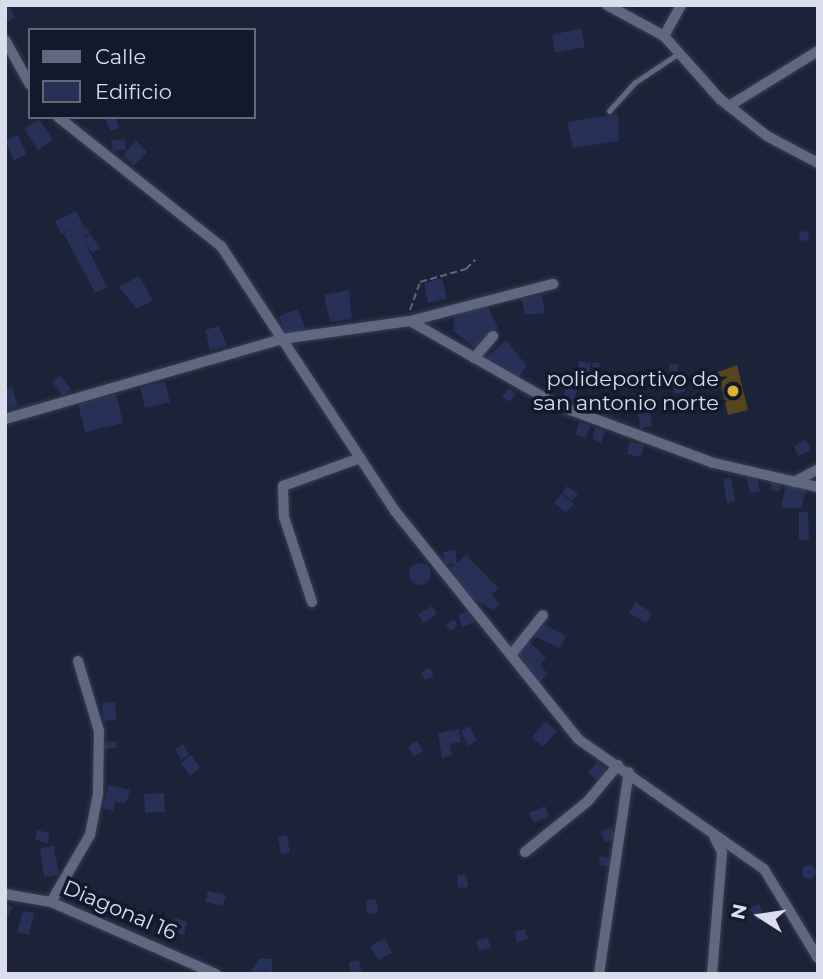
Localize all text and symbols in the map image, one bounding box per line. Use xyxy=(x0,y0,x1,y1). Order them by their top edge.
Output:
legend xyxy=(28,28,256,119)
text: Calle xyxy=(95,44,146,69)
text: Edificio xyxy=(95,79,172,104)
place label: polideportivo de san antonio norte xyxy=(533,366,719,416)
marker: polideportivo de san antonio norte xyxy=(725,383,741,399)
street label: Diagonal 16 xyxy=(59,875,181,945)
north arrow xyxy=(725,881,795,951)
text: N xyxy=(726,902,752,921)

